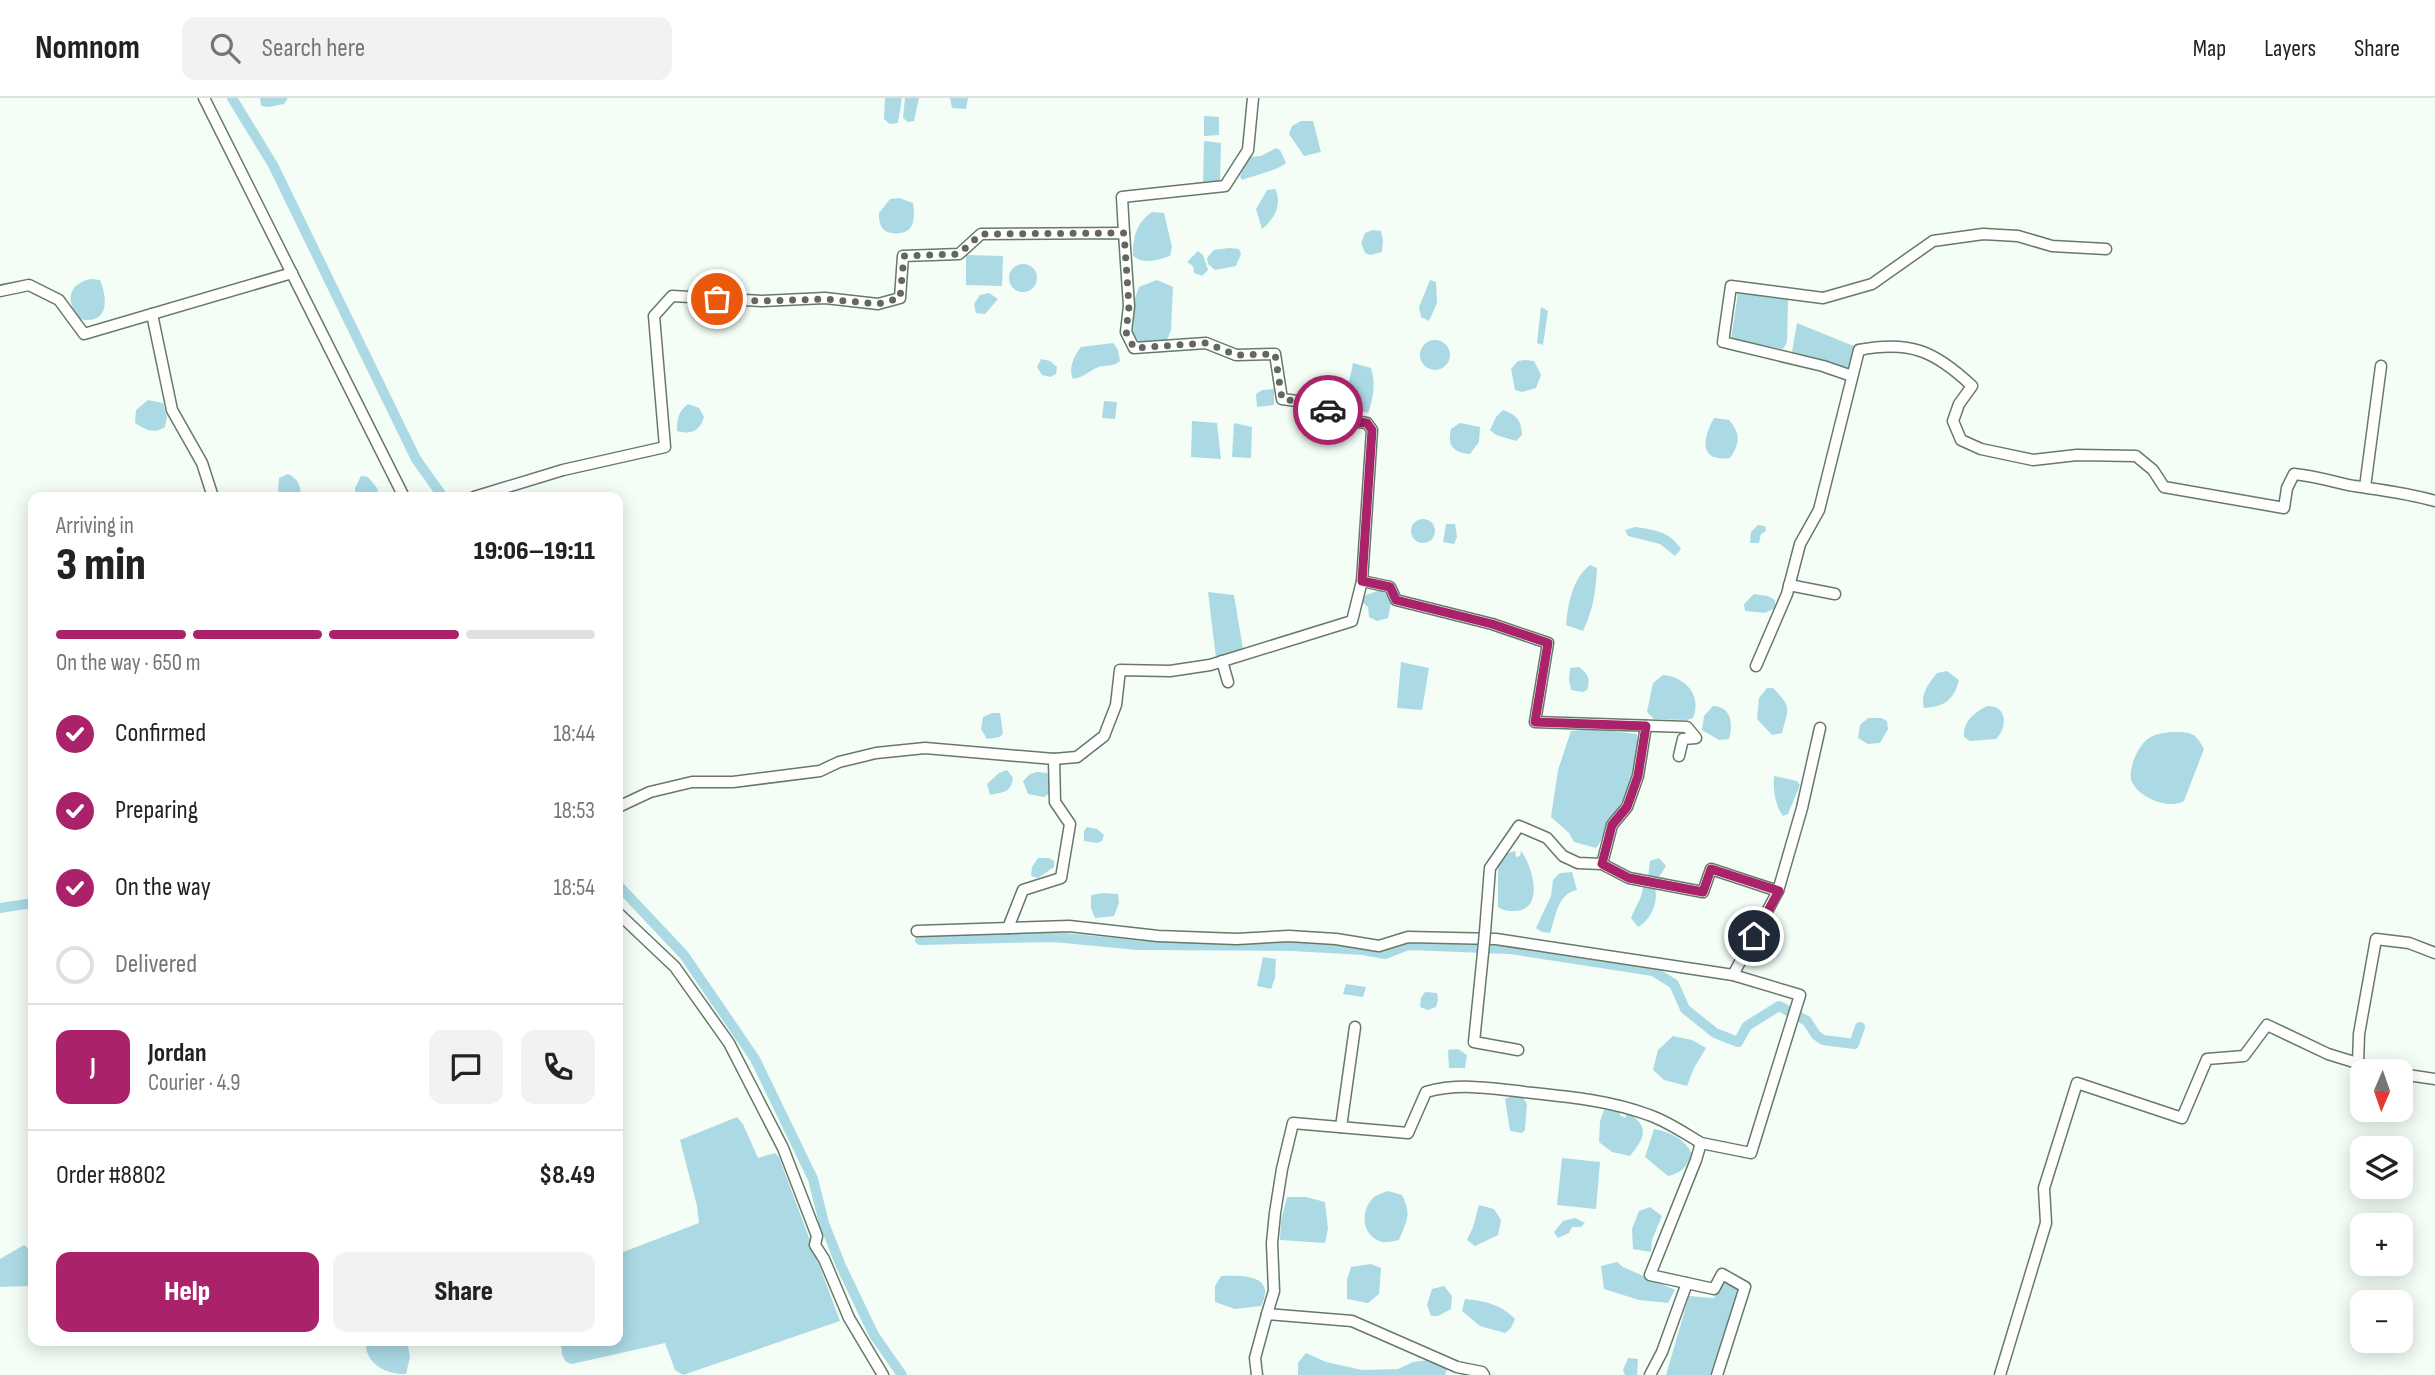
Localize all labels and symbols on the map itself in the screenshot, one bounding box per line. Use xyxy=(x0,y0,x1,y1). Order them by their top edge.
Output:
pin xyxy=(687,269,747,329)
courier xyxy=(1293,375,1363,445)
pin xyxy=(1724,906,1784,966)
north arrow xyxy=(2350,1059,2413,1122)

